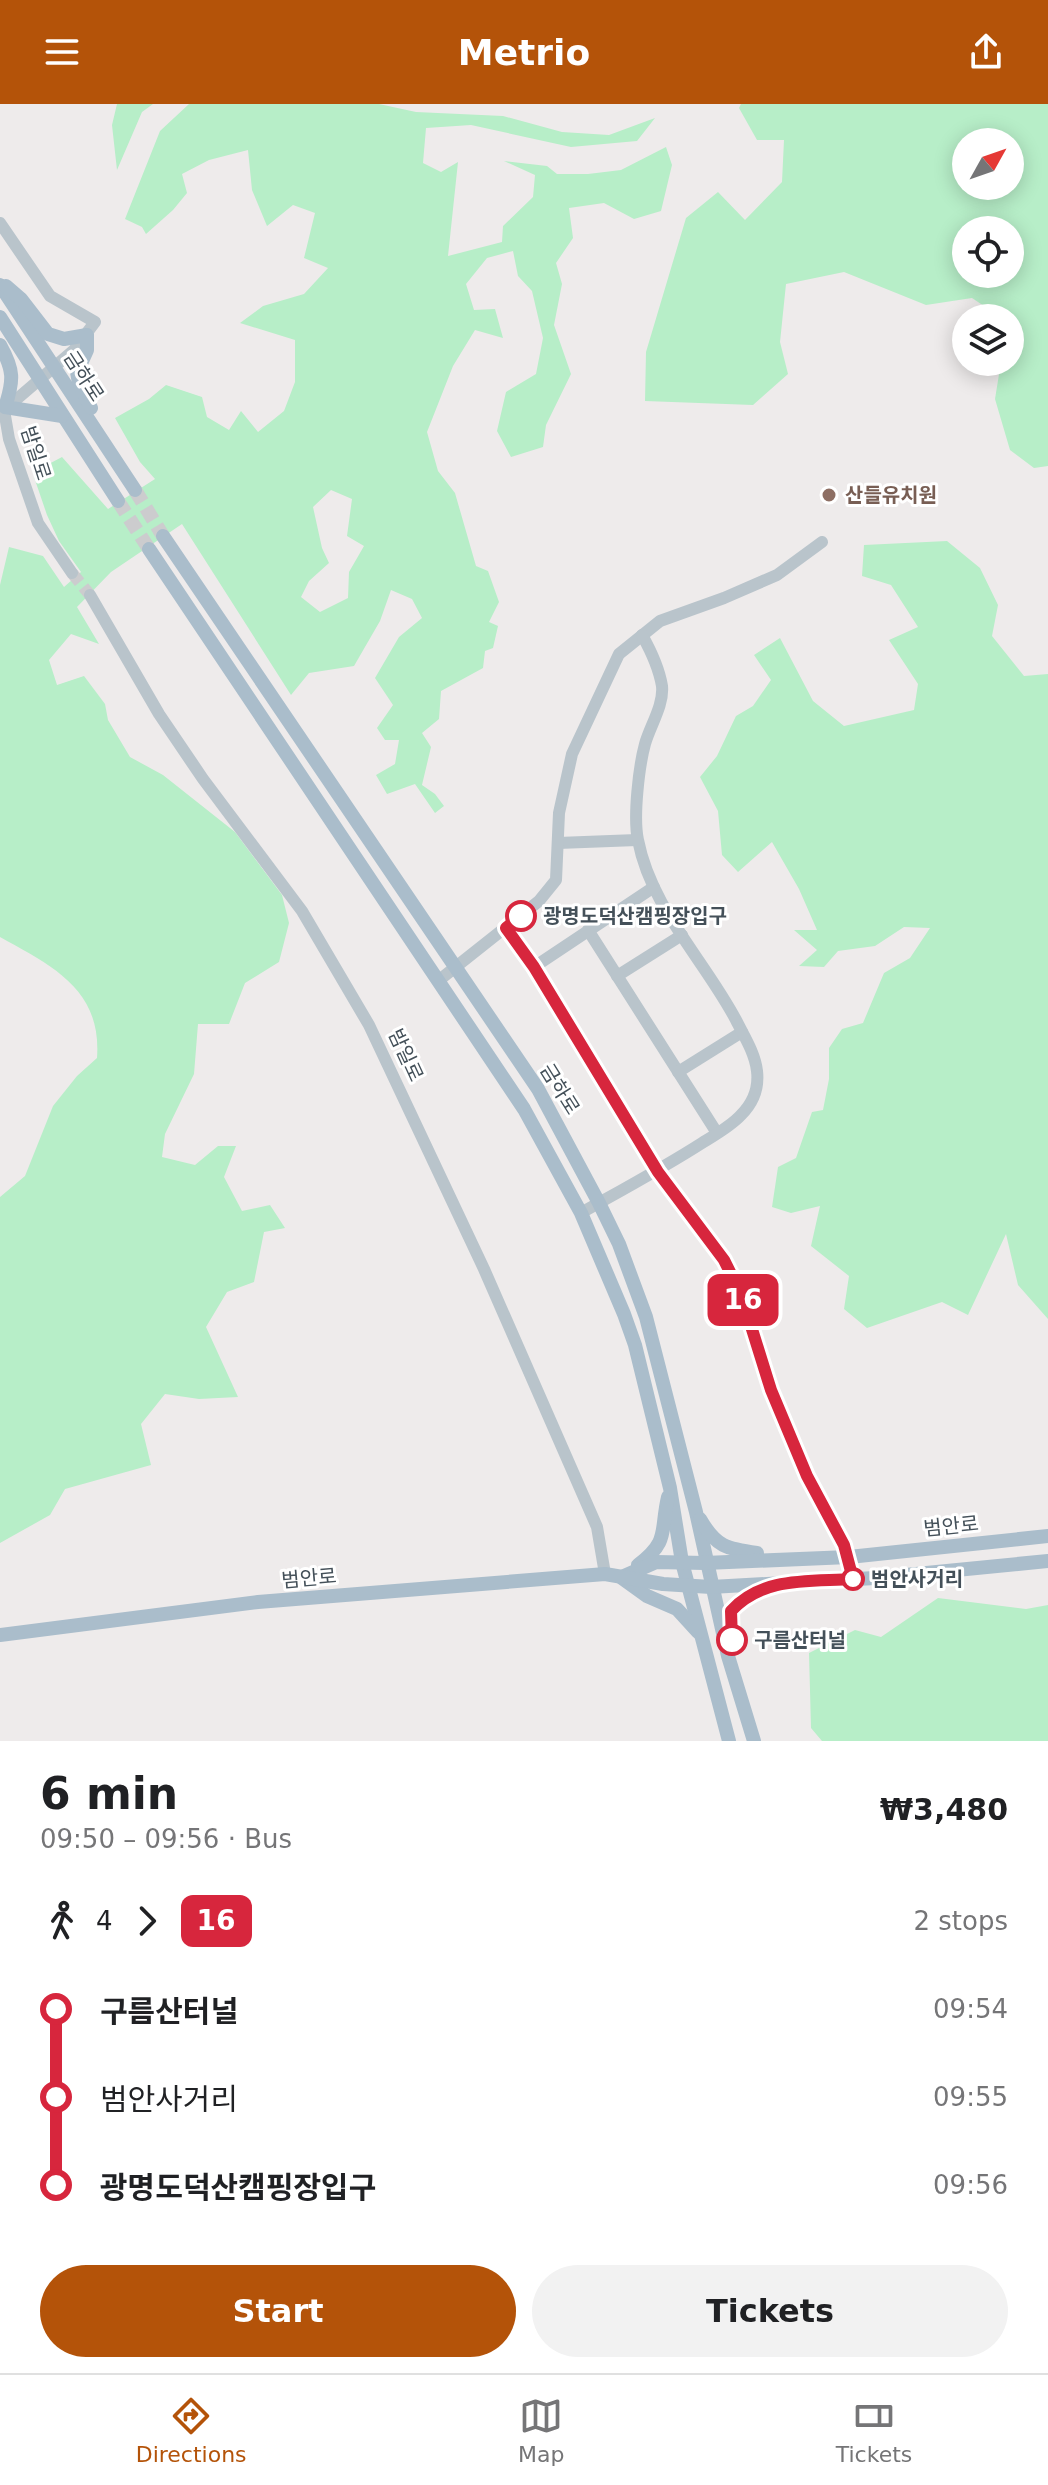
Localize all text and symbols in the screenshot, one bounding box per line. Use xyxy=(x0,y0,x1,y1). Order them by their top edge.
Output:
icon: menu xyxy=(40,30,84,74)
icon: share xyxy=(964,30,1008,74)
text: Metrio xyxy=(458,32,590,73)
north arrow xyxy=(952,128,1024,200)
map controls xyxy=(952,128,1024,376)
button: locate xyxy=(952,216,1024,288)
button: layers xyxy=(952,304,1024,376)
street label: 금하로 xyxy=(59,346,109,406)
street label: 밤일로 xyxy=(16,423,56,483)
place label: 산들유치원 xyxy=(845,483,937,507)
marker: 산들유치원 xyxy=(820,486,838,504)
marker: 광명도덕산캠핑장입구 xyxy=(506,901,536,931)
place label: 광명도덕산캠핑장입구 xyxy=(543,904,727,928)
street label: 밤일로 xyxy=(383,1025,429,1085)
street label: 금하로 xyxy=(535,1059,585,1119)
line badge: 16 xyxy=(707,1274,779,1326)
text: 16 xyxy=(724,1283,762,1316)
street label: 범안로 xyxy=(922,1511,980,1541)
street label: 범안로 xyxy=(280,1564,338,1592)
place label: 범안사거리 xyxy=(871,1567,963,1591)
marker: 범안사거리 xyxy=(842,1568,864,1590)
marker: 구름산터널 xyxy=(717,1625,747,1655)
place label: 구름산터널 xyxy=(754,1628,846,1652)
text: 6 min xyxy=(40,1768,178,1819)
text: ₩3,480 xyxy=(880,1792,1008,1827)
text: 09:50 – 09:56 · Bus xyxy=(40,1824,292,1854)
icon: walk xyxy=(40,1899,84,1943)
icon: forward xyxy=(125,1899,169,1943)
text: 16 xyxy=(197,1904,236,1937)
text: 4 xyxy=(96,1906,113,1936)
text: 2 stops xyxy=(913,1906,1008,1936)
text: 구름산터널 xyxy=(100,1994,238,2029)
text: 09:54 xyxy=(933,1994,1008,2024)
text: 범안사거리 xyxy=(100,2082,238,2117)
text: 09:55 xyxy=(933,2082,1008,2112)
text: 광명도덕산캠핑장입구 xyxy=(100,2170,376,2205)
text: 09:56 xyxy=(933,2170,1008,2200)
button: Start xyxy=(40,2265,516,2357)
button: Tickets xyxy=(532,2265,1008,2357)
tab: Directions xyxy=(136,2394,247,2467)
tab: Map xyxy=(518,2394,564,2467)
tab: Tickets xyxy=(836,2394,912,2467)

